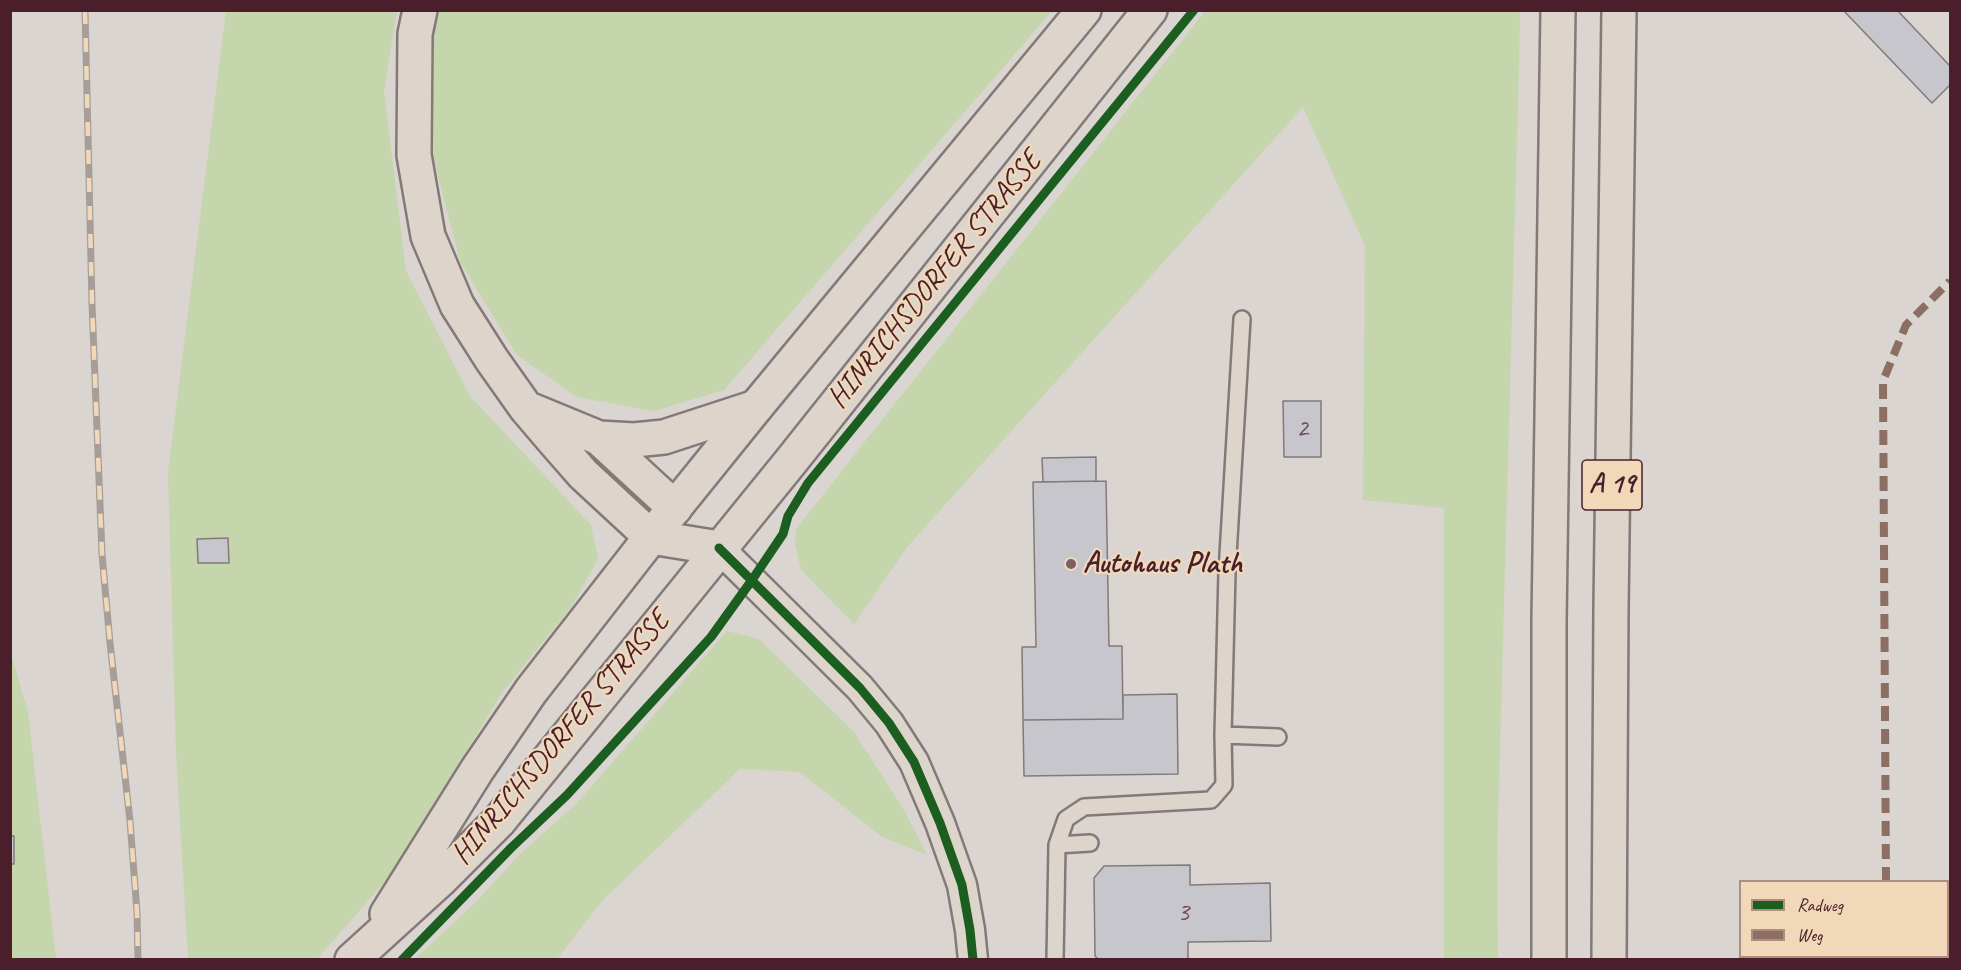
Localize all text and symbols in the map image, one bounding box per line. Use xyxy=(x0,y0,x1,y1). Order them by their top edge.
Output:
street label: HINRICHSDORFER STRASSE xyxy=(820,144,1050,416)
house number: 2 xyxy=(1296,413,1308,445)
road number: A 19 xyxy=(1582,460,1642,510)
place label: Autohaus Plath xyxy=(1083,546,1242,582)
marker: Autohaus Plath xyxy=(1064,557,1078,571)
street label: HINRICHSDORFER STRASSE xyxy=(444,604,678,872)
legend xyxy=(1739,880,1949,958)
text: Radweg xyxy=(1797,894,1843,916)
house number: 3 xyxy=(1177,897,1189,929)
text: Weg xyxy=(1797,924,1822,946)

